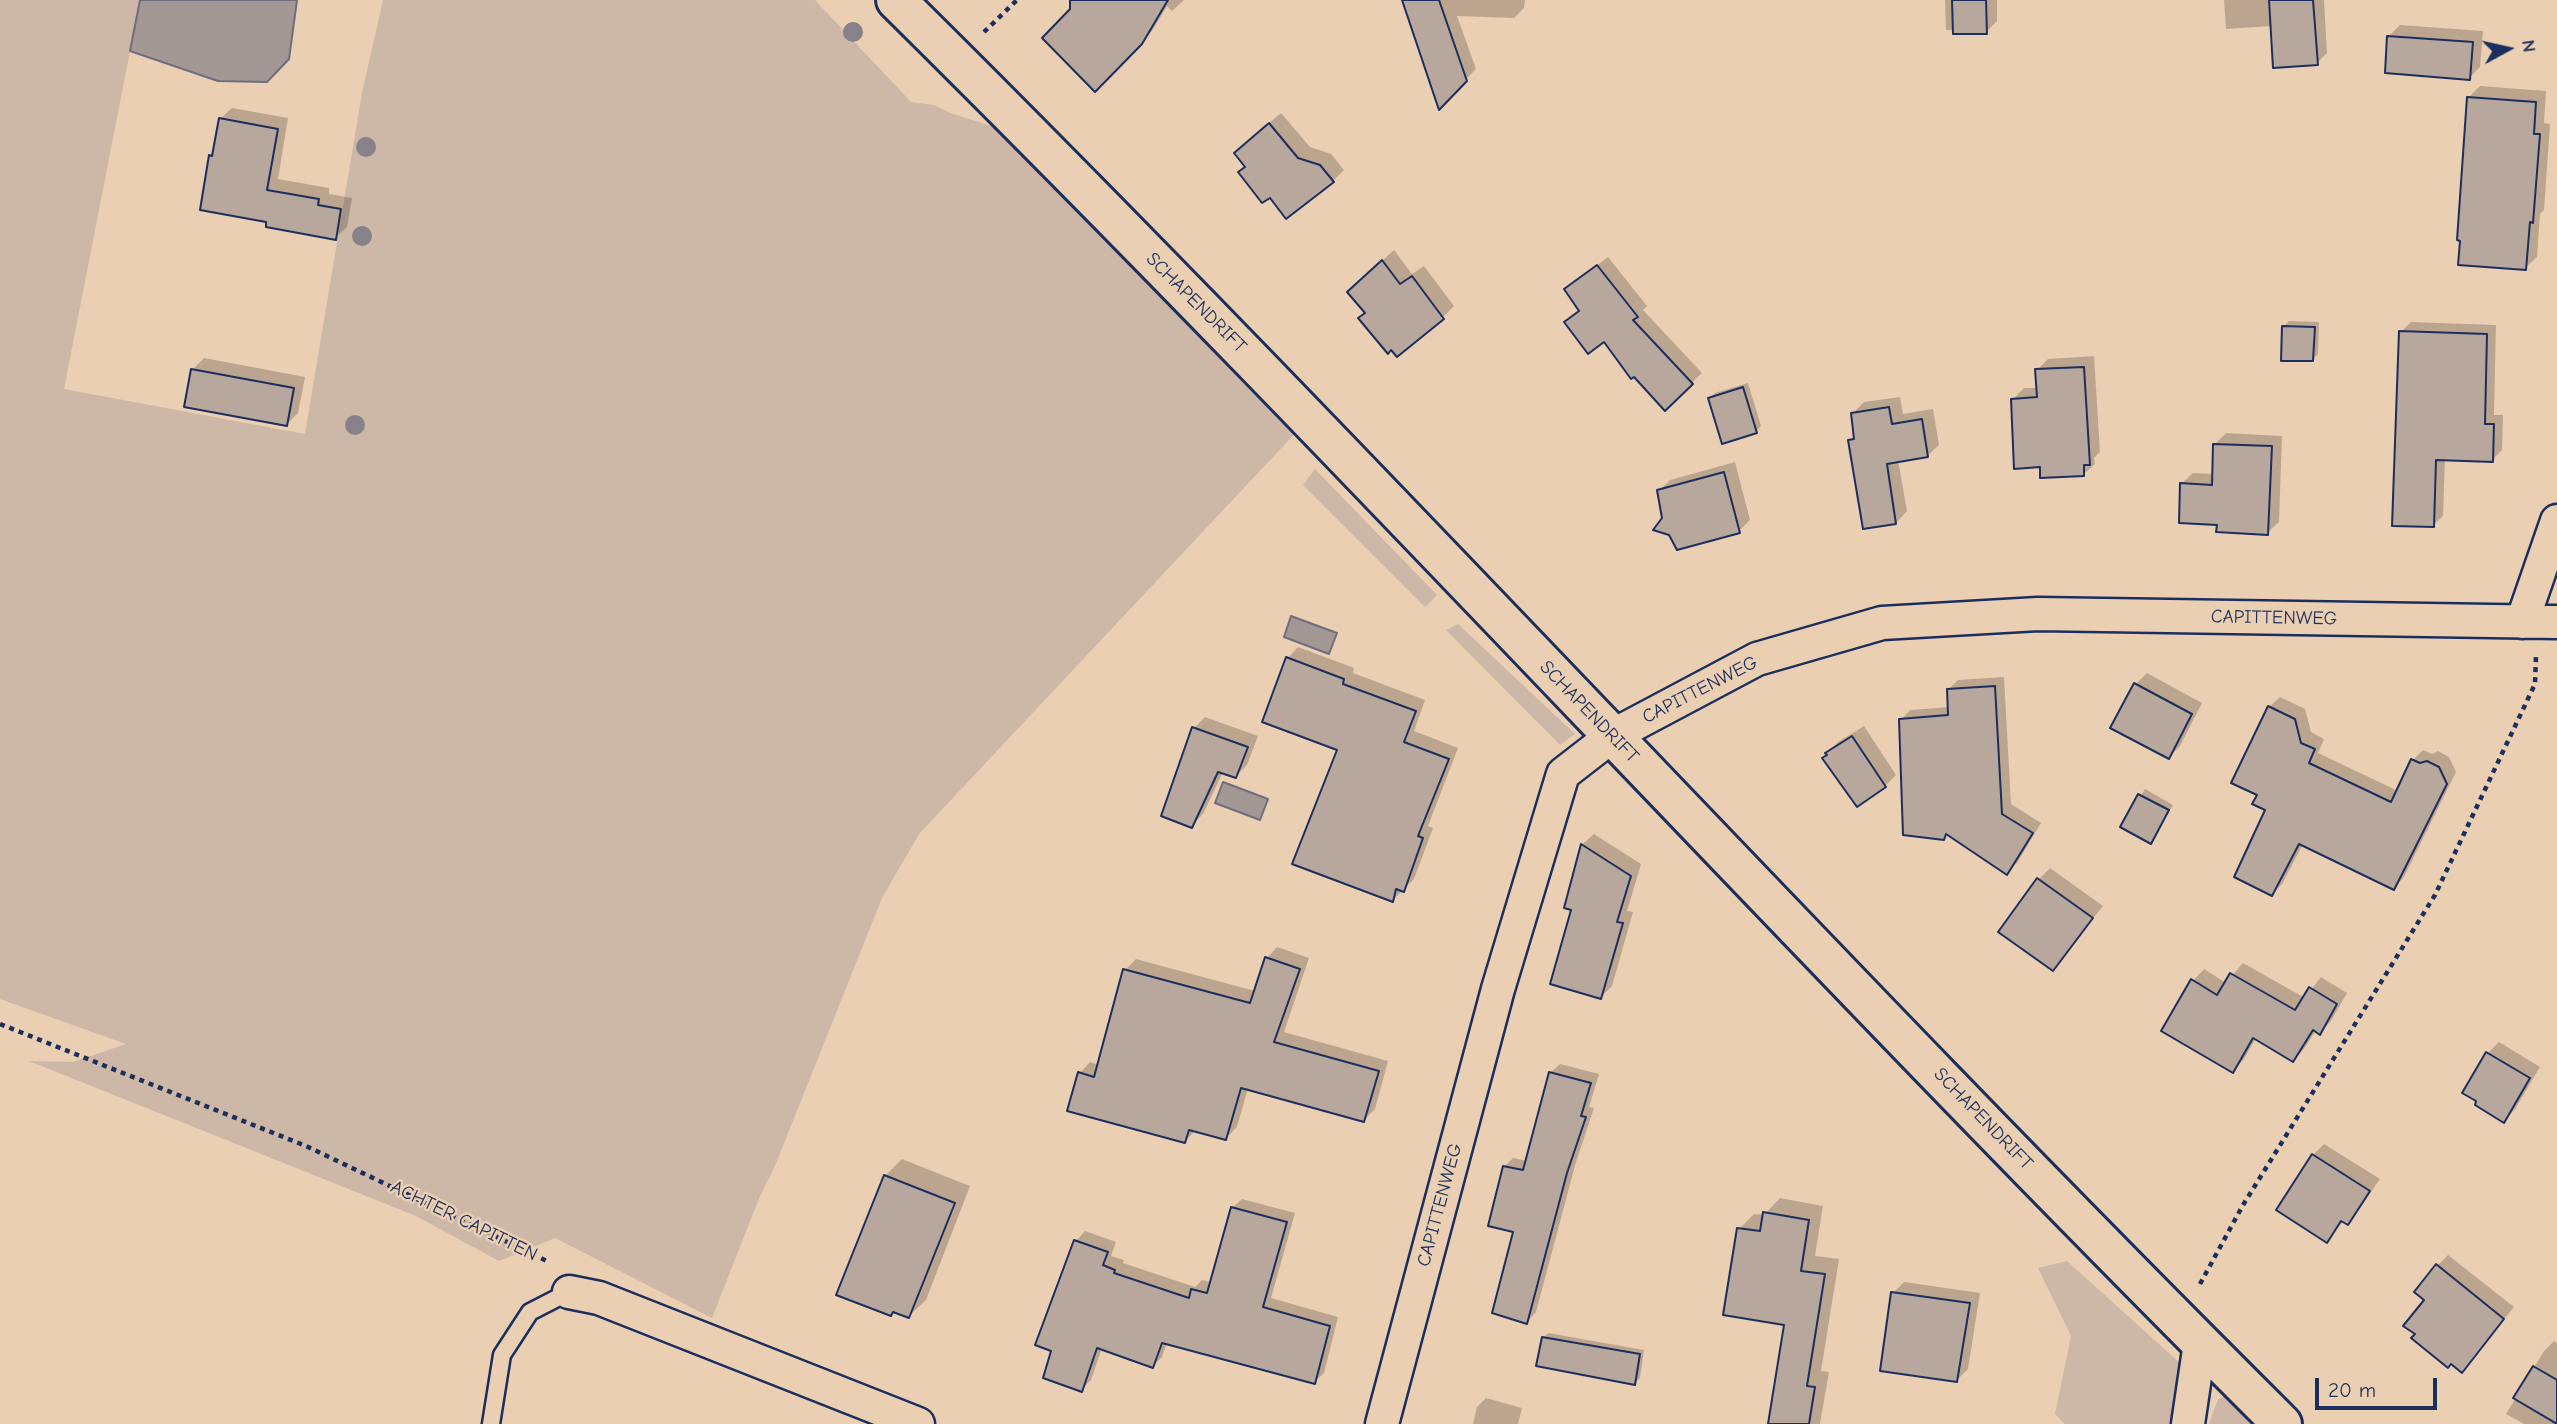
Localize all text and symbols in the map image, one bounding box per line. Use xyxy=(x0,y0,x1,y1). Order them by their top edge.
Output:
north arrow xyxy=(2473,14,2543,84)
text: N xyxy=(2517,38,2541,54)
street label: SCHAPENDRIFT xyxy=(1141,248,1251,358)
street label: CAPITTENWEG xyxy=(2211,605,2337,631)
street label: CAPITTENWEG xyxy=(1639,651,1761,729)
street label: SCHAPENDRIFT xyxy=(1535,656,1643,768)
street label: SCHAPENDRIFT xyxy=(1929,1063,2037,1175)
street label: CAPITTENWEG xyxy=(1413,1141,1467,1269)
street label: ACHTER CAPITTEN xyxy=(387,1176,541,1266)
scale bar xyxy=(2319,1364,2442,1408)
text: 20 m xyxy=(2328,1378,2376,1402)

